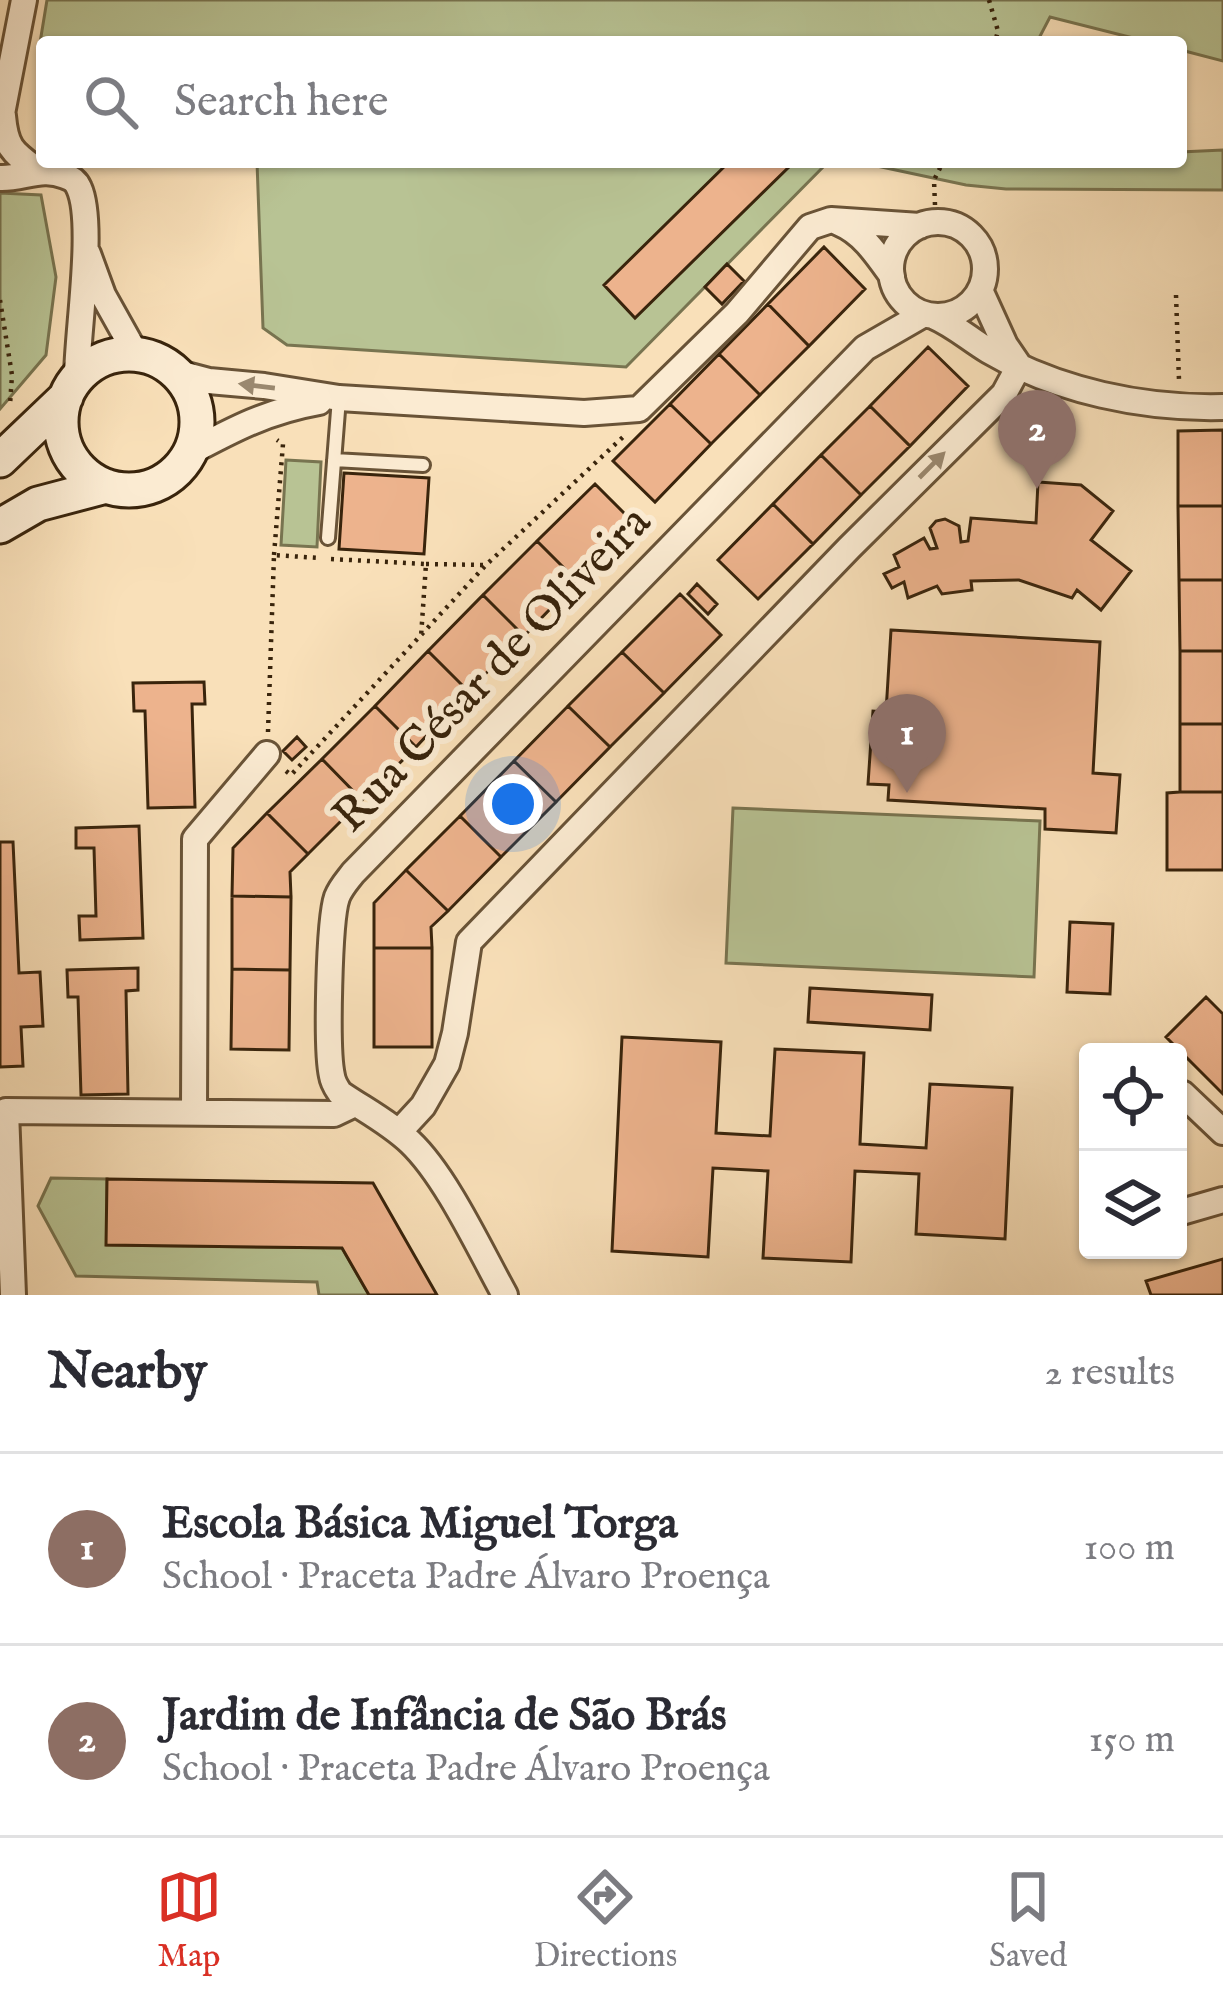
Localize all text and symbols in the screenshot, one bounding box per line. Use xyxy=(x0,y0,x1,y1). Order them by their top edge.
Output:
search box xyxy=(36,36,1187,168)
icon: search xyxy=(78,69,144,135)
text: Search here xyxy=(174,74,388,131)
one-way arrow xyxy=(237,376,275,395)
pin: 2 xyxy=(998,390,1076,489)
one-way arrow xyxy=(918,451,946,479)
street label: Rua César de Oliveira xyxy=(321,493,665,846)
pin: 1 xyxy=(868,694,946,793)
your location xyxy=(483,774,543,834)
map controls xyxy=(1079,1043,1187,1259)
button: locate xyxy=(1079,1043,1187,1151)
button: layers xyxy=(1079,1151,1187,1259)
text: Nearby xyxy=(48,1341,207,1406)
text: 2 results xyxy=(1044,1349,1175,1398)
text: Escola Básica Miguel Torga xyxy=(162,1496,678,1553)
text: 1 xyxy=(80,1524,94,1573)
text: 100 m xyxy=(1084,1524,1175,1573)
text: School · Praceta Padre Álvaro Proença xyxy=(162,1553,770,1602)
text: Jardim de Infância de São Brás xyxy=(162,1688,727,1745)
text: 2 xyxy=(78,1716,96,1765)
text: 150 m xyxy=(1089,1716,1175,1765)
text: School · Praceta Padre Álvaro Proença xyxy=(162,1745,770,1794)
tab: Map xyxy=(156,1864,222,1978)
tab: Directions xyxy=(534,1864,677,1978)
tab: Saved xyxy=(989,1864,1067,1978)

